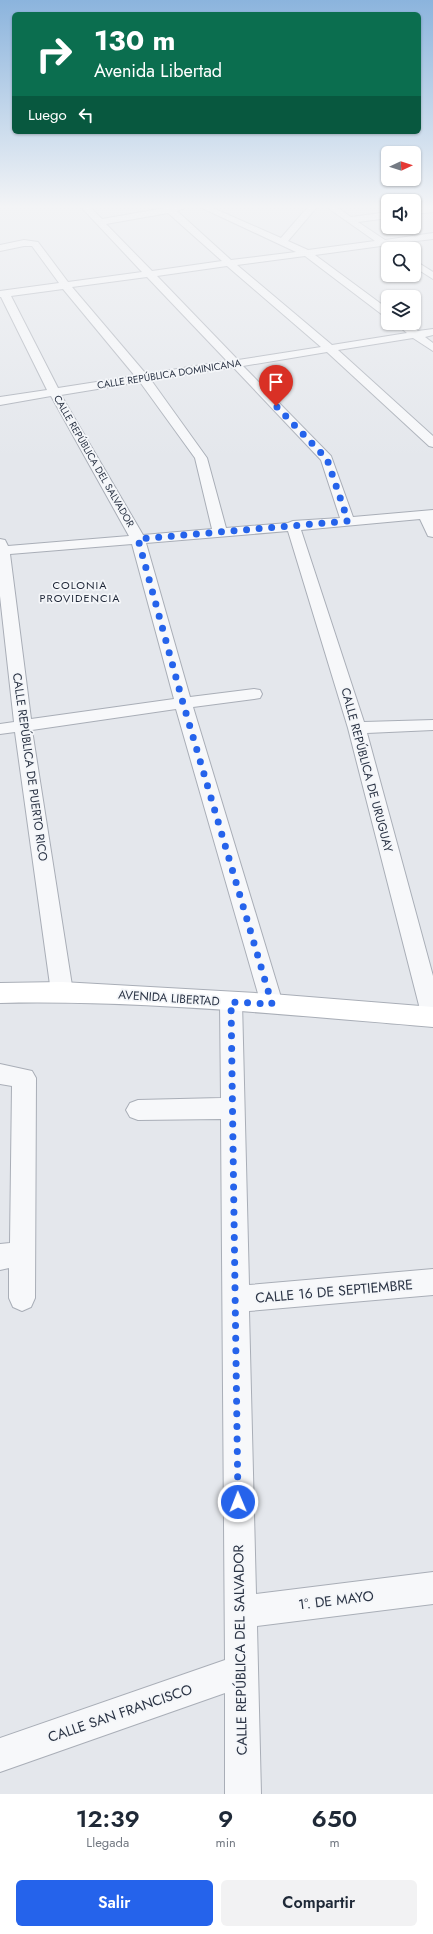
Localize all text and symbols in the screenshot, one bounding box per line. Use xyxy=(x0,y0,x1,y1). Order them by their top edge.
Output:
text: 130 m xyxy=(94,20,176,61)
icon: right xyxy=(28,28,80,80)
text: Avenida Libertad xyxy=(94,58,222,84)
text: Luego xyxy=(28,104,67,126)
icon: left xyxy=(75,104,97,126)
north arrow xyxy=(381,146,421,186)
map controls xyxy=(381,146,421,330)
button: sound xyxy=(381,194,421,234)
button: search xyxy=(381,242,421,282)
button: layers xyxy=(381,290,421,330)
street label: CALLE REPÚBLICA DOMINICANA xyxy=(96,355,242,393)
pin xyxy=(259,365,293,406)
icon: arrive xyxy=(265,371,287,393)
street label: CALLE REPÚBLICA DEL SALVADOR xyxy=(50,392,138,530)
district label: COLONIA PROVIDENCIA xyxy=(39,577,121,606)
street label: CALLE REPÚBLICA DE PUERTO RICO xyxy=(8,672,52,862)
street label: CALLE REPÚBLICA DE URUGUAY xyxy=(336,686,398,855)
street label: AVENIDA LIBERTAD xyxy=(118,985,220,1011)
street label: CALLE 16 DE SEPTIEMBRE xyxy=(254,1274,414,1308)
position arrow xyxy=(217,1481,259,1523)
street label: CALLE REPÚBLICA DEL SALVADOR xyxy=(228,1544,252,1755)
street label: 1°. DE MAYO xyxy=(297,1585,375,1615)
street label: CALLE SAN FRANCISCO xyxy=(45,1679,195,1747)
text: 12:39 xyxy=(76,1801,140,1836)
text: 9 xyxy=(218,1801,233,1836)
text: 650 xyxy=(312,1801,357,1836)
text: Llegada xyxy=(86,1833,129,1852)
text: min xyxy=(216,1833,236,1852)
text: m xyxy=(329,1833,340,1852)
button: Salir xyxy=(16,1880,213,1926)
button: Compartir xyxy=(221,1880,417,1926)

